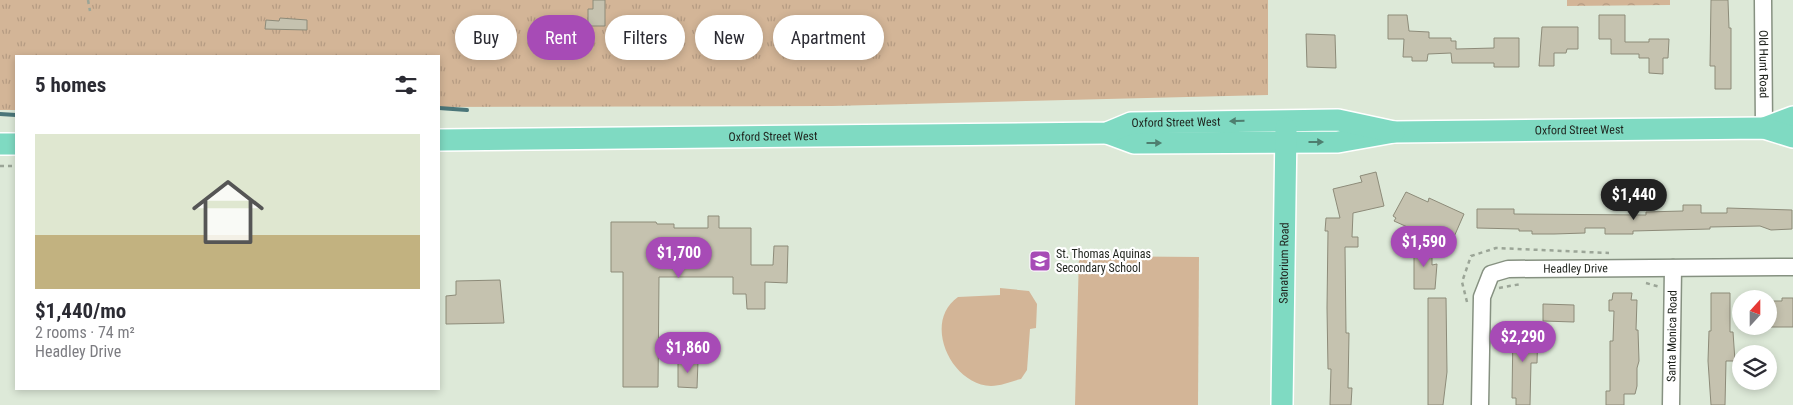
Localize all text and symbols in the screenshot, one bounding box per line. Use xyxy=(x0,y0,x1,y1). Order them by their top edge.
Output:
chip: Buy xyxy=(455,15,517,60)
chip: Rent xyxy=(527,15,595,60)
chip: Filters xyxy=(605,15,685,60)
chip: New xyxy=(695,15,763,60)
chip: Apartment xyxy=(773,15,884,60)
street label: Old Hunt Road xyxy=(1756,30,1771,98)
icon: filters xyxy=(392,71,420,99)
text: 5 homes xyxy=(35,73,106,97)
street label: Oxford Street West xyxy=(1131,115,1221,130)
one-way arrow xyxy=(1229,118,1245,126)
street label: Oxford Street West xyxy=(1535,123,1624,137)
street label: Oxford Street West xyxy=(728,129,818,144)
one-way arrow xyxy=(1308,138,1324,146)
one-way arrow xyxy=(1146,139,1162,147)
icon: home xyxy=(183,167,273,257)
pin: $1,440 xyxy=(1593,178,1675,221)
text: $1,440 xyxy=(1612,185,1656,204)
street label: Sanatorium Road xyxy=(1276,222,1292,304)
pin: $1,590 xyxy=(1383,226,1465,268)
text: $1,590 xyxy=(1402,232,1446,251)
pin: $1,700 xyxy=(638,236,720,279)
text: $1,700 xyxy=(657,243,701,262)
place label: St. Thomas Aquinas Secondary School xyxy=(1056,247,1151,275)
school or university icon: St. Thomas Aquinas Secondary School xyxy=(1028,249,1052,273)
street label: Headley Drive xyxy=(1543,261,1608,276)
street label: Santa Monica Road xyxy=(1664,290,1680,382)
north arrow xyxy=(1732,290,1778,335)
map controls xyxy=(1732,290,1777,390)
text: $1,440/mo xyxy=(35,299,126,323)
pin: $2,290 xyxy=(1482,320,1564,363)
text: 2 rooms · 74 m² xyxy=(35,323,135,342)
text: $2,290 xyxy=(1501,327,1545,346)
pin: $1,860 xyxy=(647,332,729,374)
text: $1,860 xyxy=(666,338,710,357)
text: Headley Drive xyxy=(35,342,121,361)
button: layers xyxy=(1732,345,1777,390)

